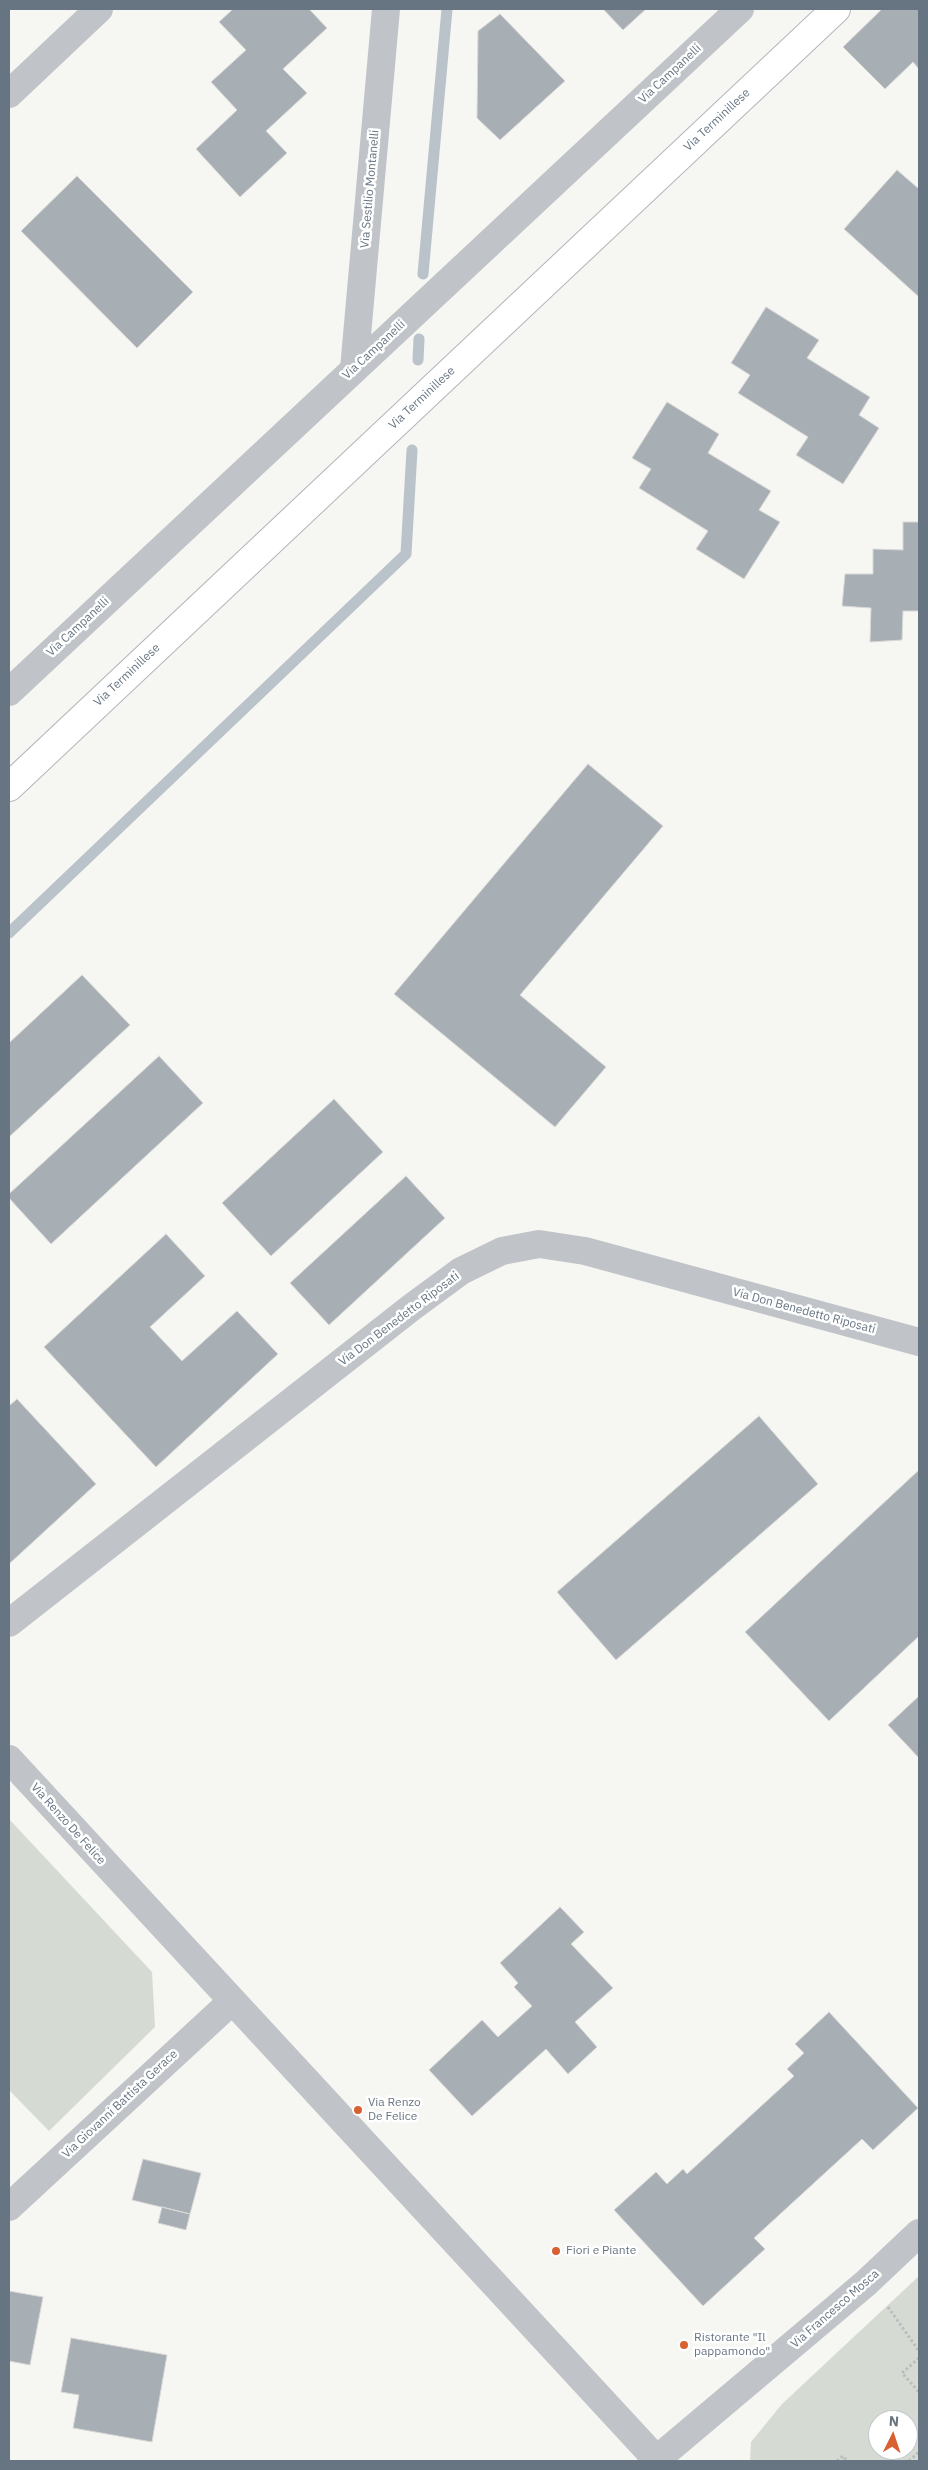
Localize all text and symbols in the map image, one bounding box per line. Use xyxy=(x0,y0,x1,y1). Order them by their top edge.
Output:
street label: Via Campanelli xyxy=(636,41,704,107)
street label: Via Terminillese xyxy=(681,86,753,154)
street label: Via Sestilio Montanelli xyxy=(358,129,382,249)
street label: Via Campanelli xyxy=(340,317,408,383)
street label: Via Terminillese xyxy=(386,364,458,432)
street label: Via Campanelli xyxy=(44,594,112,660)
street label: Via Terminillese xyxy=(91,641,163,709)
street label: Via Don Benedetto Riposati xyxy=(336,1269,462,1369)
street label: Via Don Benedetto Riposati xyxy=(731,1285,877,1337)
street label: Via Renzo De Felice xyxy=(28,1780,108,1868)
street label: Via Giovanni Battista Gerace xyxy=(59,2047,181,2161)
place label: Via Renzo De Felice xyxy=(368,2096,421,2124)
marker: Via Renzo De Felice xyxy=(352,2104,364,2116)
place label: Fiori e Piante xyxy=(566,2244,636,2258)
marker: Fiori e Piante xyxy=(550,2245,562,2257)
street label: Via Francesco Mosca xyxy=(788,2267,882,2351)
place label: Ristorante "Il pappamondo" xyxy=(694,2331,770,2359)
marker: Ristorante "Il pappamondo" xyxy=(678,2339,690,2351)
north arrow xyxy=(868,2410,918,2460)
text: N xyxy=(888,2412,900,2430)

